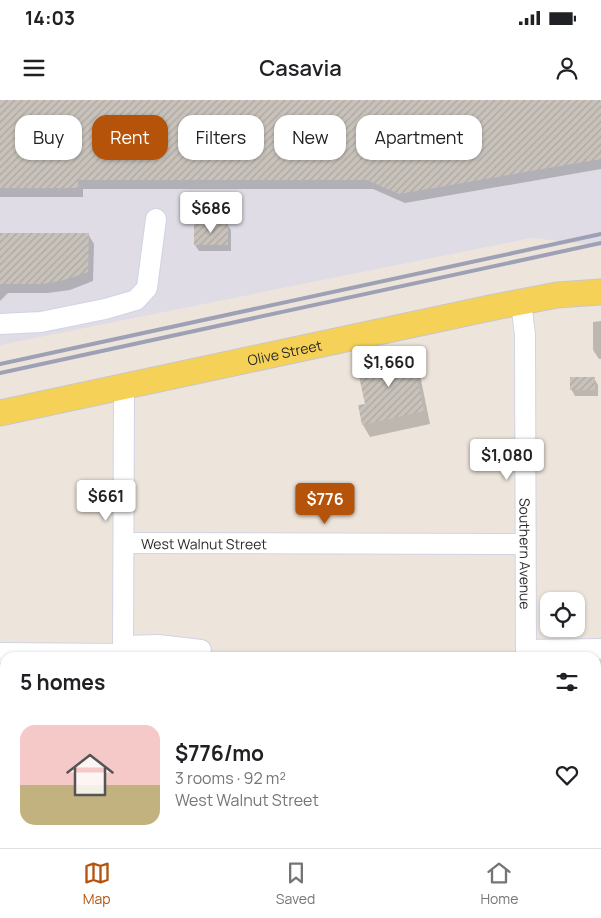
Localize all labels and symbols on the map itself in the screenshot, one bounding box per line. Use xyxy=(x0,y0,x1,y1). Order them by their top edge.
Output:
pin: $686 xyxy=(181,192,241,234)
street label: Olive Street xyxy=(246,335,324,369)
pin: $1,660 xyxy=(348,346,430,388)
pin: $1,080 xyxy=(466,438,548,481)
pin: $661 xyxy=(76,480,136,522)
pin: $776 xyxy=(295,482,355,525)
street label: Southern Avenue xyxy=(516,498,535,610)
street label: West Walnut Street xyxy=(141,534,267,553)

